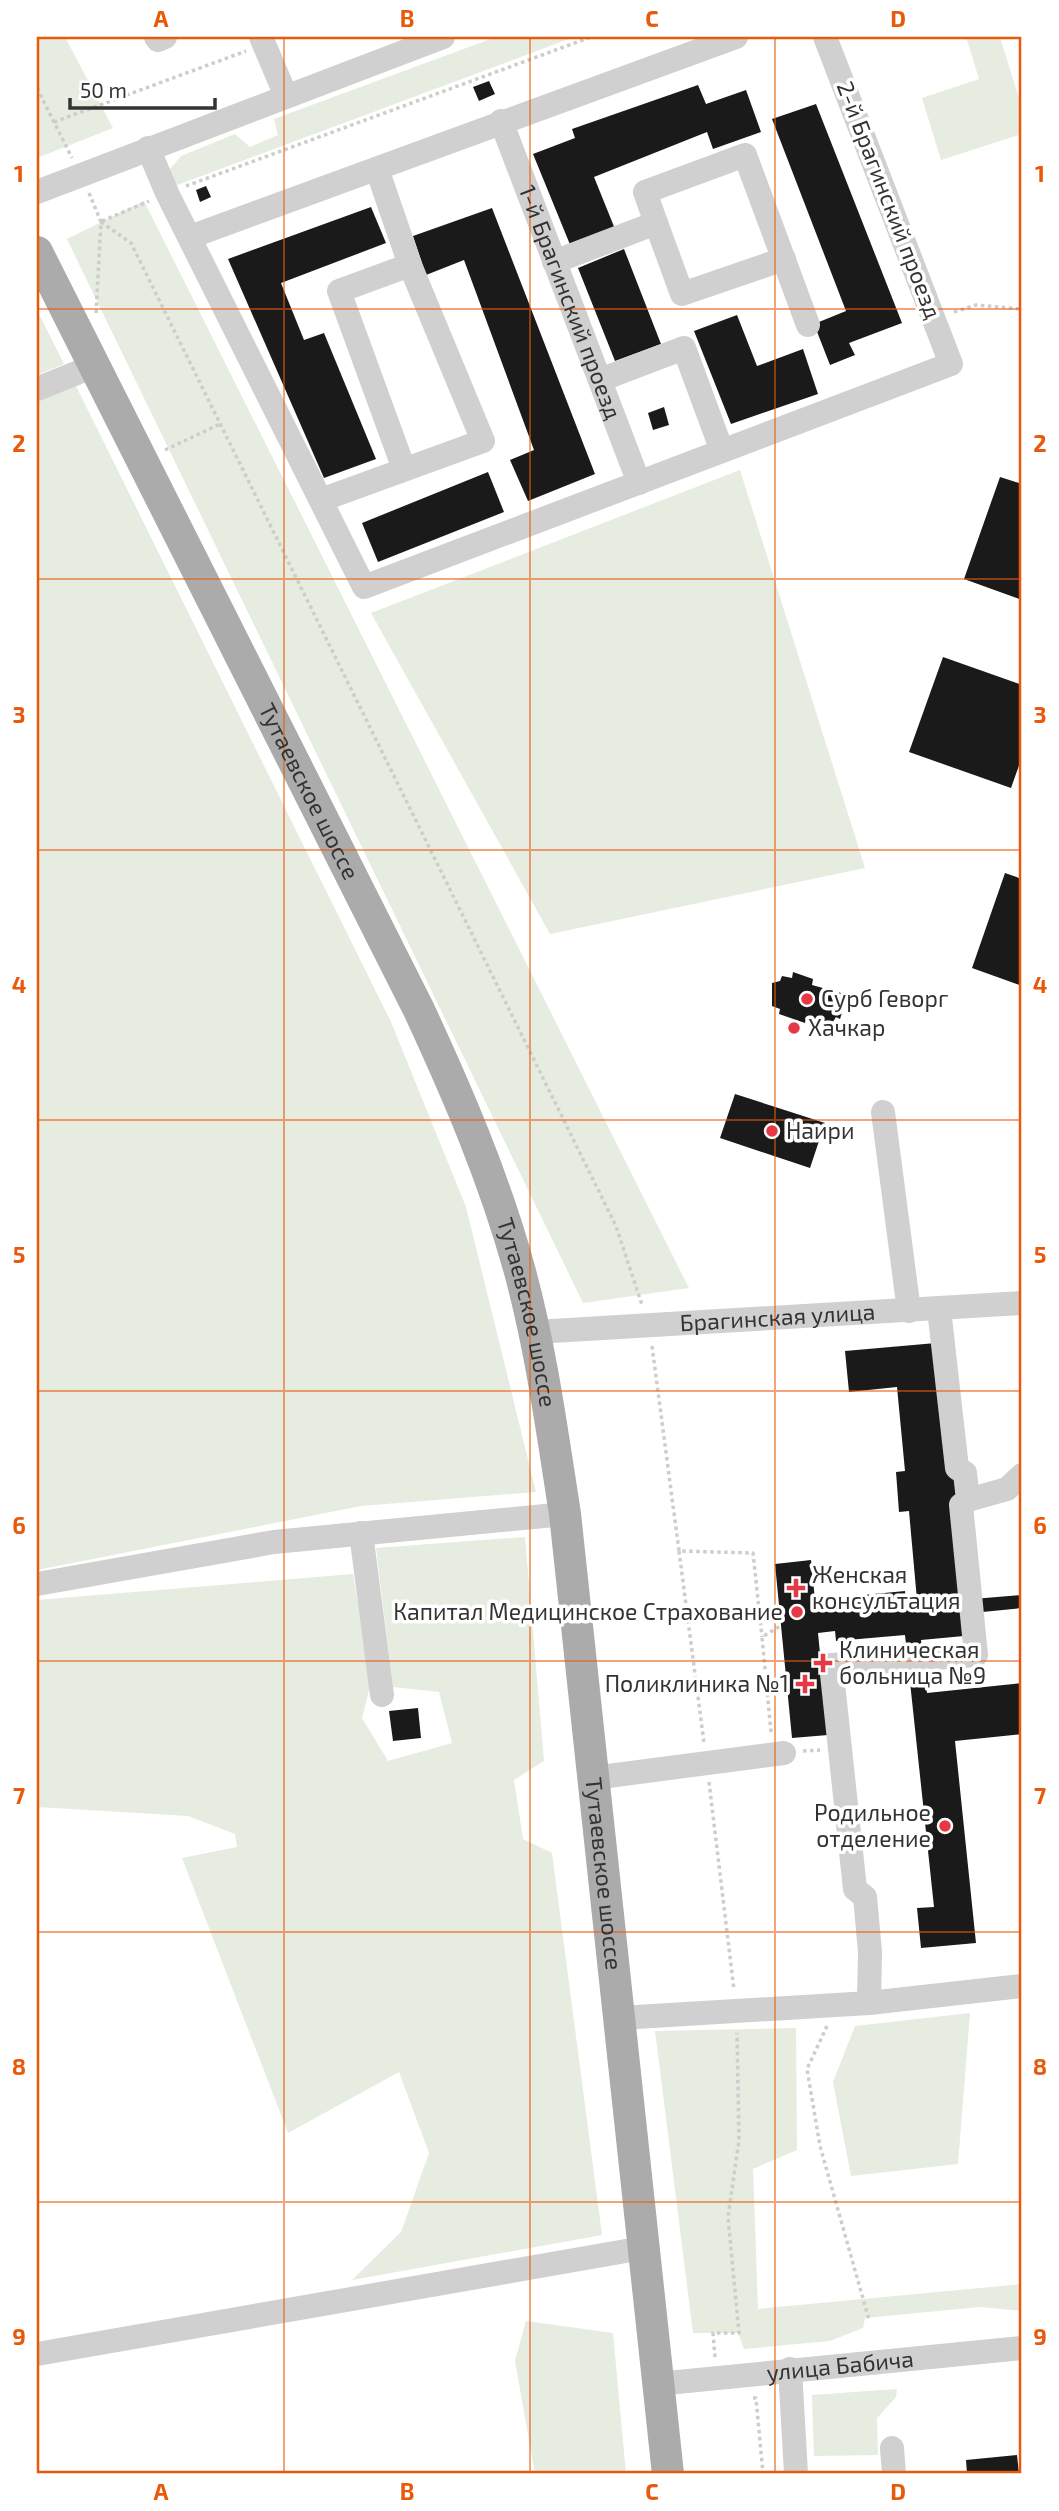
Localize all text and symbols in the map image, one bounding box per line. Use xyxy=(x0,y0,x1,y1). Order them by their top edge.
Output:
text: A xyxy=(153,4,169,32)
text: B xyxy=(400,4,414,32)
text: C xyxy=(645,4,659,32)
text: D xyxy=(890,4,906,32)
scale bar xyxy=(70,66,215,110)
text: 50 m xyxy=(80,77,127,102)
street label: 2-й Брагинский проезд xyxy=(832,77,948,322)
text: 1 xyxy=(14,159,24,187)
text: 1 xyxy=(1035,159,1045,187)
street label: 1-й Брагинский проезд xyxy=(514,181,628,423)
text: 2 xyxy=(12,429,26,457)
text: 2 xyxy=(1033,429,1047,457)
street label: Тутаевское шоссе xyxy=(254,698,366,884)
text: 3 xyxy=(12,700,26,728)
text: 3 xyxy=(1033,700,1047,728)
text: 4 xyxy=(12,970,26,998)
text: 4 xyxy=(1033,970,1047,998)
place label: Сурб Геворг xyxy=(821,984,949,1013)
marker: Сурб Геворг xyxy=(799,991,815,1007)
place label: Хачкар xyxy=(808,1013,885,1041)
marker: Хачкар xyxy=(786,1020,802,1036)
place label: Наири xyxy=(786,1116,854,1144)
marker: Наири xyxy=(764,1123,780,1139)
street label: Тутаевское шоссе xyxy=(492,1214,563,1409)
text: 5 xyxy=(13,1240,25,1268)
text: 5 xyxy=(1034,1240,1046,1268)
street label: Брагинская улица xyxy=(679,1297,876,1336)
text: 6 xyxy=(12,1511,26,1539)
text: 6 xyxy=(1033,1511,1047,1539)
place label: Женская консультация xyxy=(812,1560,960,1615)
marker: Женская консультация xyxy=(786,1578,806,1598)
place label: Капитал Медицинское Страхование xyxy=(393,1597,783,1625)
marker: Капитал Медицинское Страхование xyxy=(789,1604,805,1620)
place label: Клиническая больница №9 xyxy=(839,1635,986,1689)
marker: Клиническая больница №9 xyxy=(813,1653,833,1673)
place label: Поликлиника №1 xyxy=(605,1669,789,1697)
marker: Поликлиника №1 xyxy=(795,1674,815,1694)
street label: Тутаевское шоссе xyxy=(580,1776,629,1971)
text: 7 xyxy=(13,1781,25,1809)
text: 7 xyxy=(1034,1781,1046,1809)
place label: Родильное отделение xyxy=(814,1798,931,1852)
marker: Родильное отделение xyxy=(937,1818,953,1834)
text: 8 xyxy=(12,2052,26,2080)
text: 8 xyxy=(1033,2052,1047,2080)
text: 9 xyxy=(12,2322,26,2350)
text: 9 xyxy=(1033,2322,1047,2350)
street label: улица Бабича xyxy=(765,2344,915,2387)
text: A xyxy=(153,2477,169,2505)
text: B xyxy=(400,2477,414,2505)
text: C xyxy=(645,2477,659,2505)
text: D xyxy=(890,2477,906,2505)

